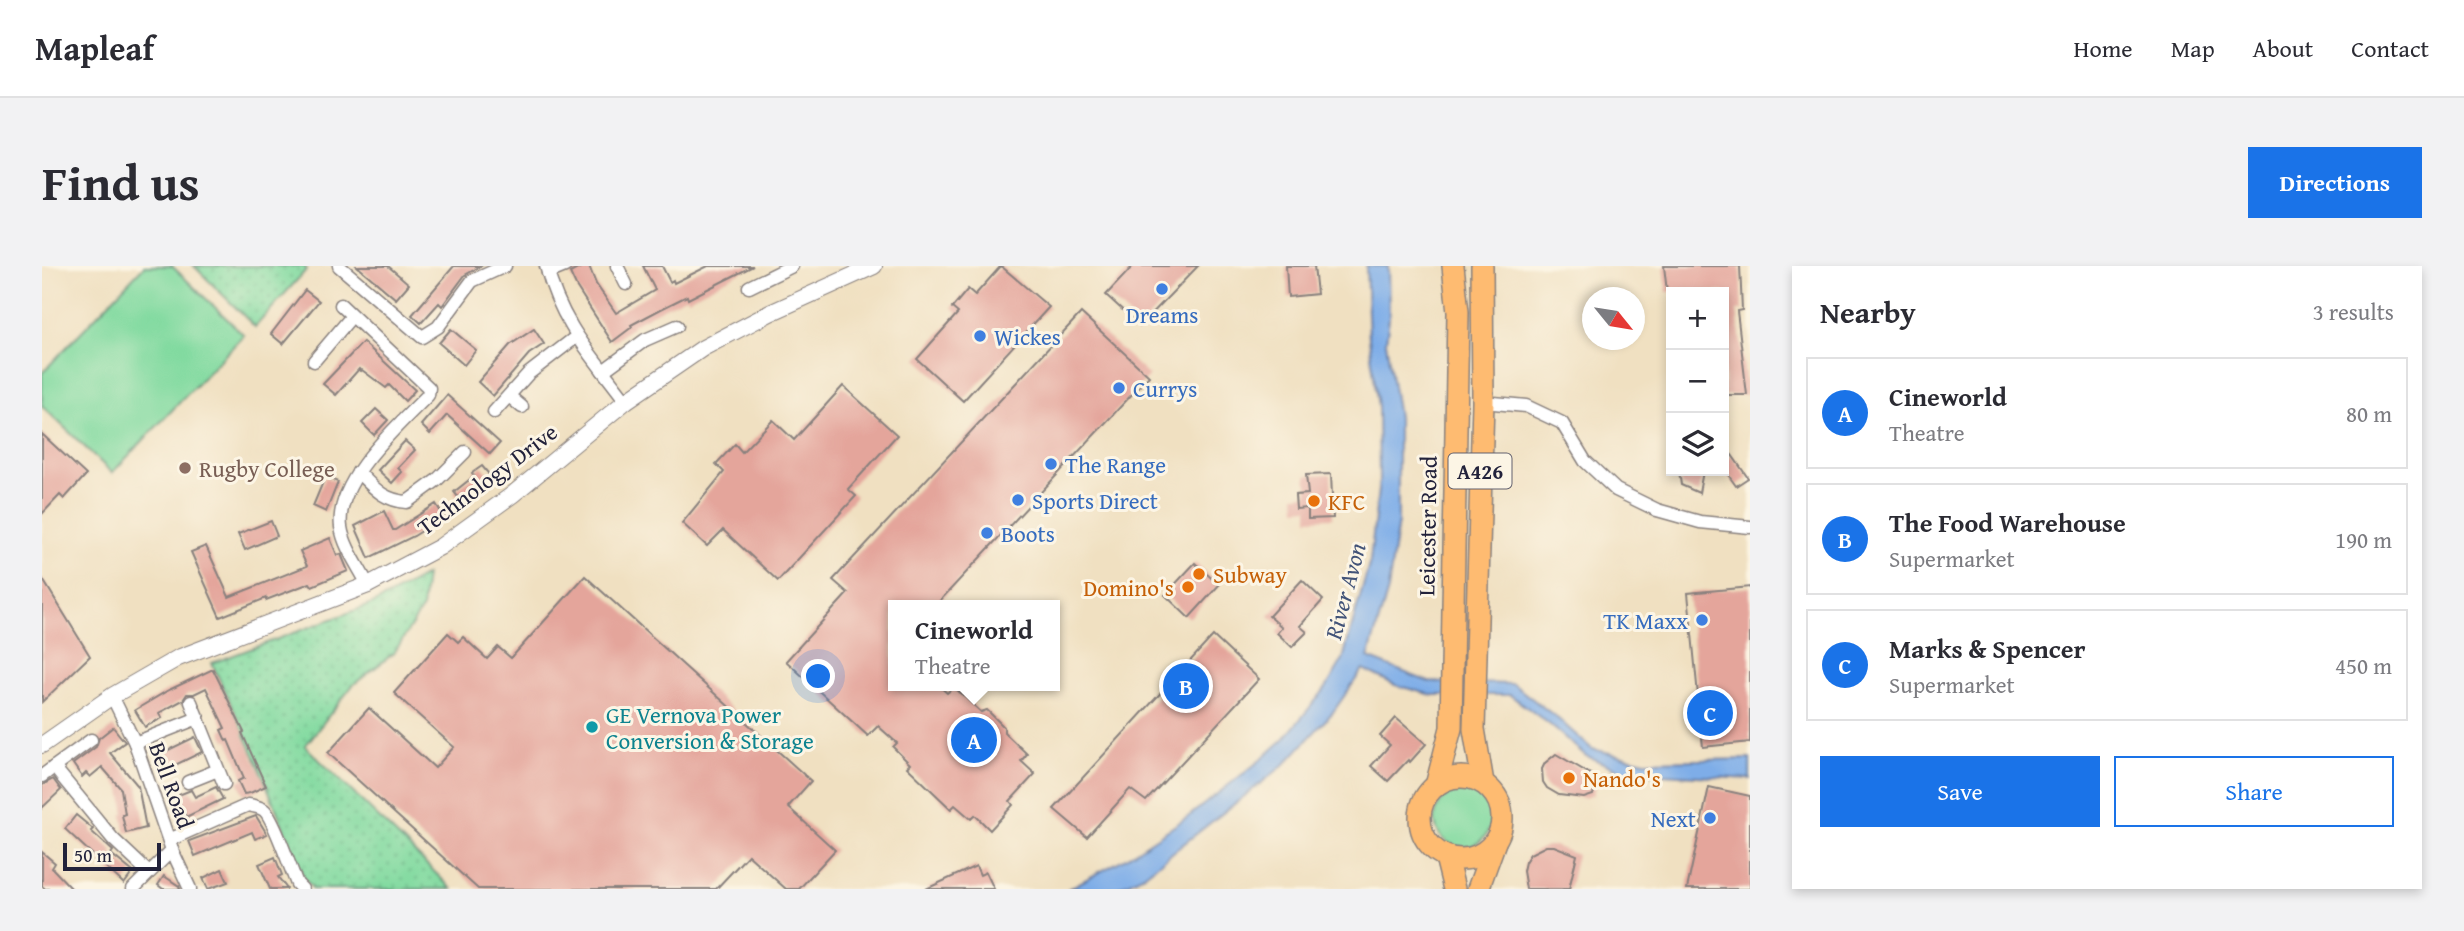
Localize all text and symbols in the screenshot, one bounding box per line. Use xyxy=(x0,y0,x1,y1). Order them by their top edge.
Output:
text: Mapleaf xyxy=(35,24,154,72)
text: Home xyxy=(2074,31,2133,66)
text: Map xyxy=(2171,31,2215,66)
text: About xyxy=(2253,31,2313,66)
text: Contact xyxy=(2351,31,2429,66)
text: Find us xyxy=(42,146,200,218)
button: Directions xyxy=(2248,147,2422,218)
marker: Dreams xyxy=(1154,281,1170,297)
north arrow xyxy=(1582,287,1645,350)
map controls xyxy=(1666,287,1729,476)
button: + xyxy=(1666,287,1729,350)
text: Nearby xyxy=(1820,290,1916,334)
text: 3 results xyxy=(2313,295,2394,328)
place label: Dreams xyxy=(1126,298,1198,331)
place label: Wickes xyxy=(994,320,1061,353)
marker: Wickes xyxy=(972,328,988,344)
button: − xyxy=(1666,350,1729,413)
place label: Currys xyxy=(1133,372,1198,405)
text: Cineworld xyxy=(1889,377,2007,416)
marker: Currys xyxy=(1111,380,1127,396)
text: A xyxy=(1838,397,1852,430)
text: 80 m xyxy=(2346,397,2392,430)
button: layers xyxy=(1666,413,1729,476)
street label: Technology Drive xyxy=(410,415,564,543)
text: Theatre xyxy=(1889,416,1965,449)
place label: The Range xyxy=(1065,448,1166,481)
place label: Rugby College xyxy=(199,452,335,485)
road number: A426 xyxy=(1448,454,1512,488)
street label: Leicester Road xyxy=(1409,455,1445,596)
marker: The Range xyxy=(1043,456,1059,472)
marker: Rugby College xyxy=(177,460,193,476)
place label: Sports Direct xyxy=(1032,484,1158,517)
place label: KFC xyxy=(1328,485,1365,518)
marker: Sports Direct xyxy=(1010,492,1026,508)
marker: KFC xyxy=(1306,493,1322,509)
text: The Food Warehouse xyxy=(1889,503,2126,542)
place label: Boots xyxy=(1001,517,1055,550)
text: B xyxy=(1838,523,1852,556)
text: 190 m xyxy=(2335,523,2392,556)
marker: Boots xyxy=(979,525,995,541)
water label: River Avon xyxy=(1315,539,1375,644)
text: Supermarket xyxy=(1889,542,2015,575)
place label: Subway xyxy=(1213,558,1287,591)
marker: Subway xyxy=(1191,566,1207,582)
place label: Domino's xyxy=(1083,571,1174,604)
marker: Domino's xyxy=(1180,579,1196,595)
popup xyxy=(888,600,1060,691)
place label: TK Maxx xyxy=(1603,604,1688,637)
text: Cineworld xyxy=(915,610,1033,649)
marker: TK Maxx xyxy=(1694,612,1710,628)
text: Marks & Spencer xyxy=(1889,629,2086,668)
text: Theatre xyxy=(915,649,991,682)
text: C xyxy=(1838,649,1852,682)
text: 450 m xyxy=(2335,649,2392,682)
your location xyxy=(801,659,835,693)
pin: B xyxy=(1163,660,1209,712)
text: Supermarket xyxy=(1889,668,2015,701)
pin: C xyxy=(1687,687,1733,739)
place label: GE Vernova Power Conversion & Storage xyxy=(606,698,814,757)
pin: A xyxy=(951,714,997,766)
marker: GE Vernova Power Conversion & Storage xyxy=(584,719,600,735)
street label: Bell Road xyxy=(141,737,203,834)
button: Save xyxy=(1820,756,2100,827)
button: Share xyxy=(2114,756,2394,827)
place label: Nando's xyxy=(1583,762,1661,795)
marker: Nando's xyxy=(1561,770,1577,786)
place label: Next xyxy=(1651,802,1696,835)
marker: Next xyxy=(1702,810,1718,826)
scale bar xyxy=(63,840,161,872)
text: 50 m xyxy=(74,841,112,869)

